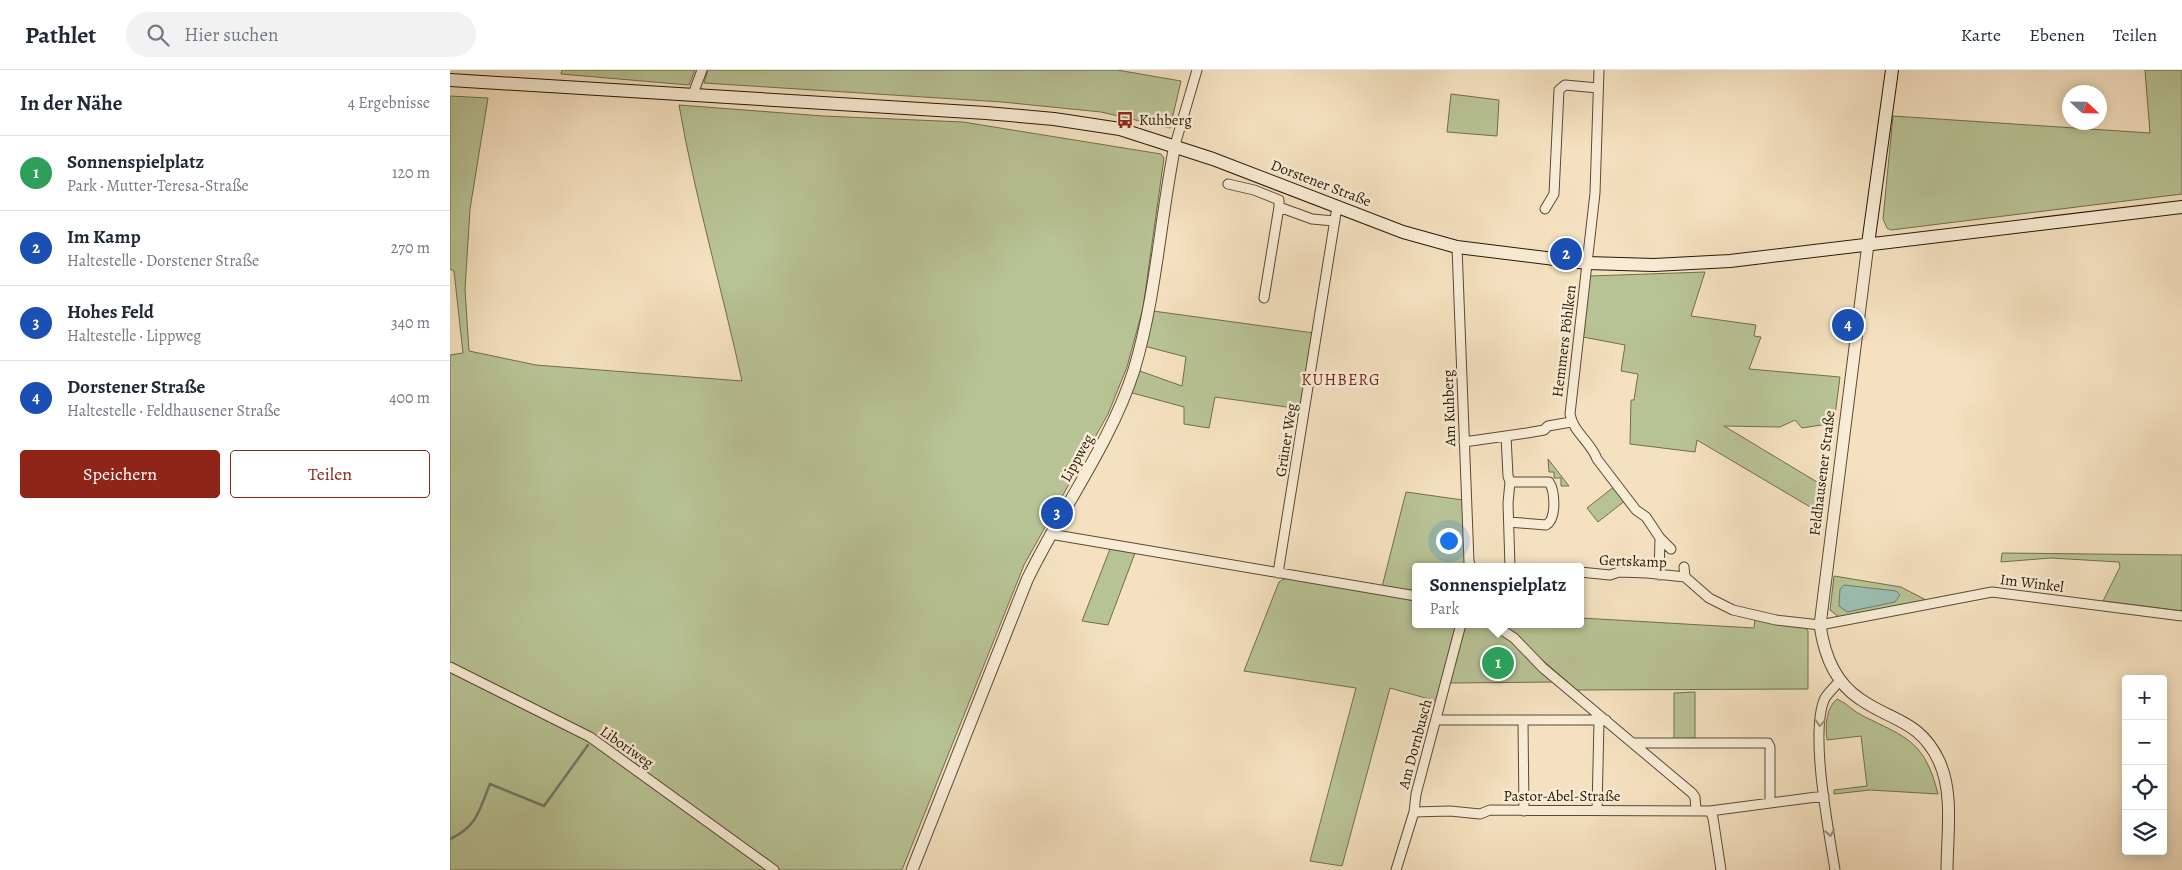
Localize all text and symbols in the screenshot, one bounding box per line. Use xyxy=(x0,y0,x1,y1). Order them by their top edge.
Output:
search box xyxy=(126,12,476,57)
text: Pathlet xyxy=(25,19,96,51)
icon: search xyxy=(144,21,172,49)
text: Hier suchen xyxy=(184,22,278,48)
text: Karte xyxy=(1961,23,2001,47)
text: Ebenen xyxy=(2029,23,2085,47)
text: Teilen xyxy=(2113,23,2157,47)
north arrow xyxy=(2062,85,2107,130)
text: In der Nähe xyxy=(20,89,122,117)
text: 4 Ergebnisse xyxy=(348,92,430,114)
bus stop icon: Kuhberg xyxy=(1115,110,1135,130)
place label: Kuhberg xyxy=(1139,110,1192,130)
text: Sonnenspielplatz xyxy=(67,149,204,175)
street label: Dorstener Straße xyxy=(1268,155,1374,211)
text: 1 xyxy=(33,162,39,184)
text: 120 m xyxy=(392,162,430,184)
text: Park · Mutter-Teresa-Straße xyxy=(67,175,249,197)
text: Im Kamp xyxy=(67,224,141,250)
pin: 2 xyxy=(1550,235,1582,273)
text: 2 xyxy=(32,237,40,259)
text: 270 m xyxy=(391,237,430,259)
text: Haltestelle · Dorstener Straße xyxy=(67,250,259,272)
street label: Hemmers Pöhlken xyxy=(1547,284,1581,398)
text: Hohes Feld xyxy=(67,299,154,325)
pin: 4 xyxy=(1832,306,1864,344)
text: 3 xyxy=(33,312,39,334)
text: 340 m xyxy=(391,312,430,334)
text: Haltestelle · Lippweg xyxy=(67,325,201,347)
district label: KUHBERG xyxy=(1301,369,1381,391)
street label: Am Kuhberg xyxy=(1438,369,1460,448)
text: Dorstener Straße xyxy=(67,374,205,400)
text: 4 xyxy=(32,387,40,409)
text: 400 m xyxy=(389,387,430,409)
text: Haltestelle · Feldhausener Straße xyxy=(67,400,280,422)
street label: Grüner Weg xyxy=(1270,401,1302,478)
street label: Feldhausener Straße xyxy=(1804,409,1840,537)
street label: Lippweg xyxy=(1056,430,1099,486)
button: Speichern xyxy=(20,450,220,498)
button: Teilen xyxy=(230,450,430,498)
pin: 3 xyxy=(1041,494,1073,532)
your location xyxy=(1436,528,1462,554)
street label: Gertskamp xyxy=(1599,550,1667,572)
popup xyxy=(1412,563,1584,628)
street label: Im Winkel xyxy=(1999,569,2065,597)
text: Sonnenspielplatz xyxy=(1429,572,1567,598)
text: Park xyxy=(1429,598,1459,620)
pin: 1 xyxy=(1482,644,1514,682)
map controls xyxy=(2122,675,2167,855)
button: + xyxy=(2122,675,2167,720)
street label: Am Dornbusch xyxy=(1393,697,1437,792)
one-way arrow xyxy=(1815,720,1826,728)
button: − xyxy=(2122,720,2167,765)
street label: Liboriweg xyxy=(596,721,658,773)
button: locate xyxy=(2122,765,2167,810)
street label: Pastor-Abel-Straße xyxy=(1503,786,1621,806)
button: layers xyxy=(2122,810,2167,855)
one-way arrow xyxy=(1824,829,1834,837)

